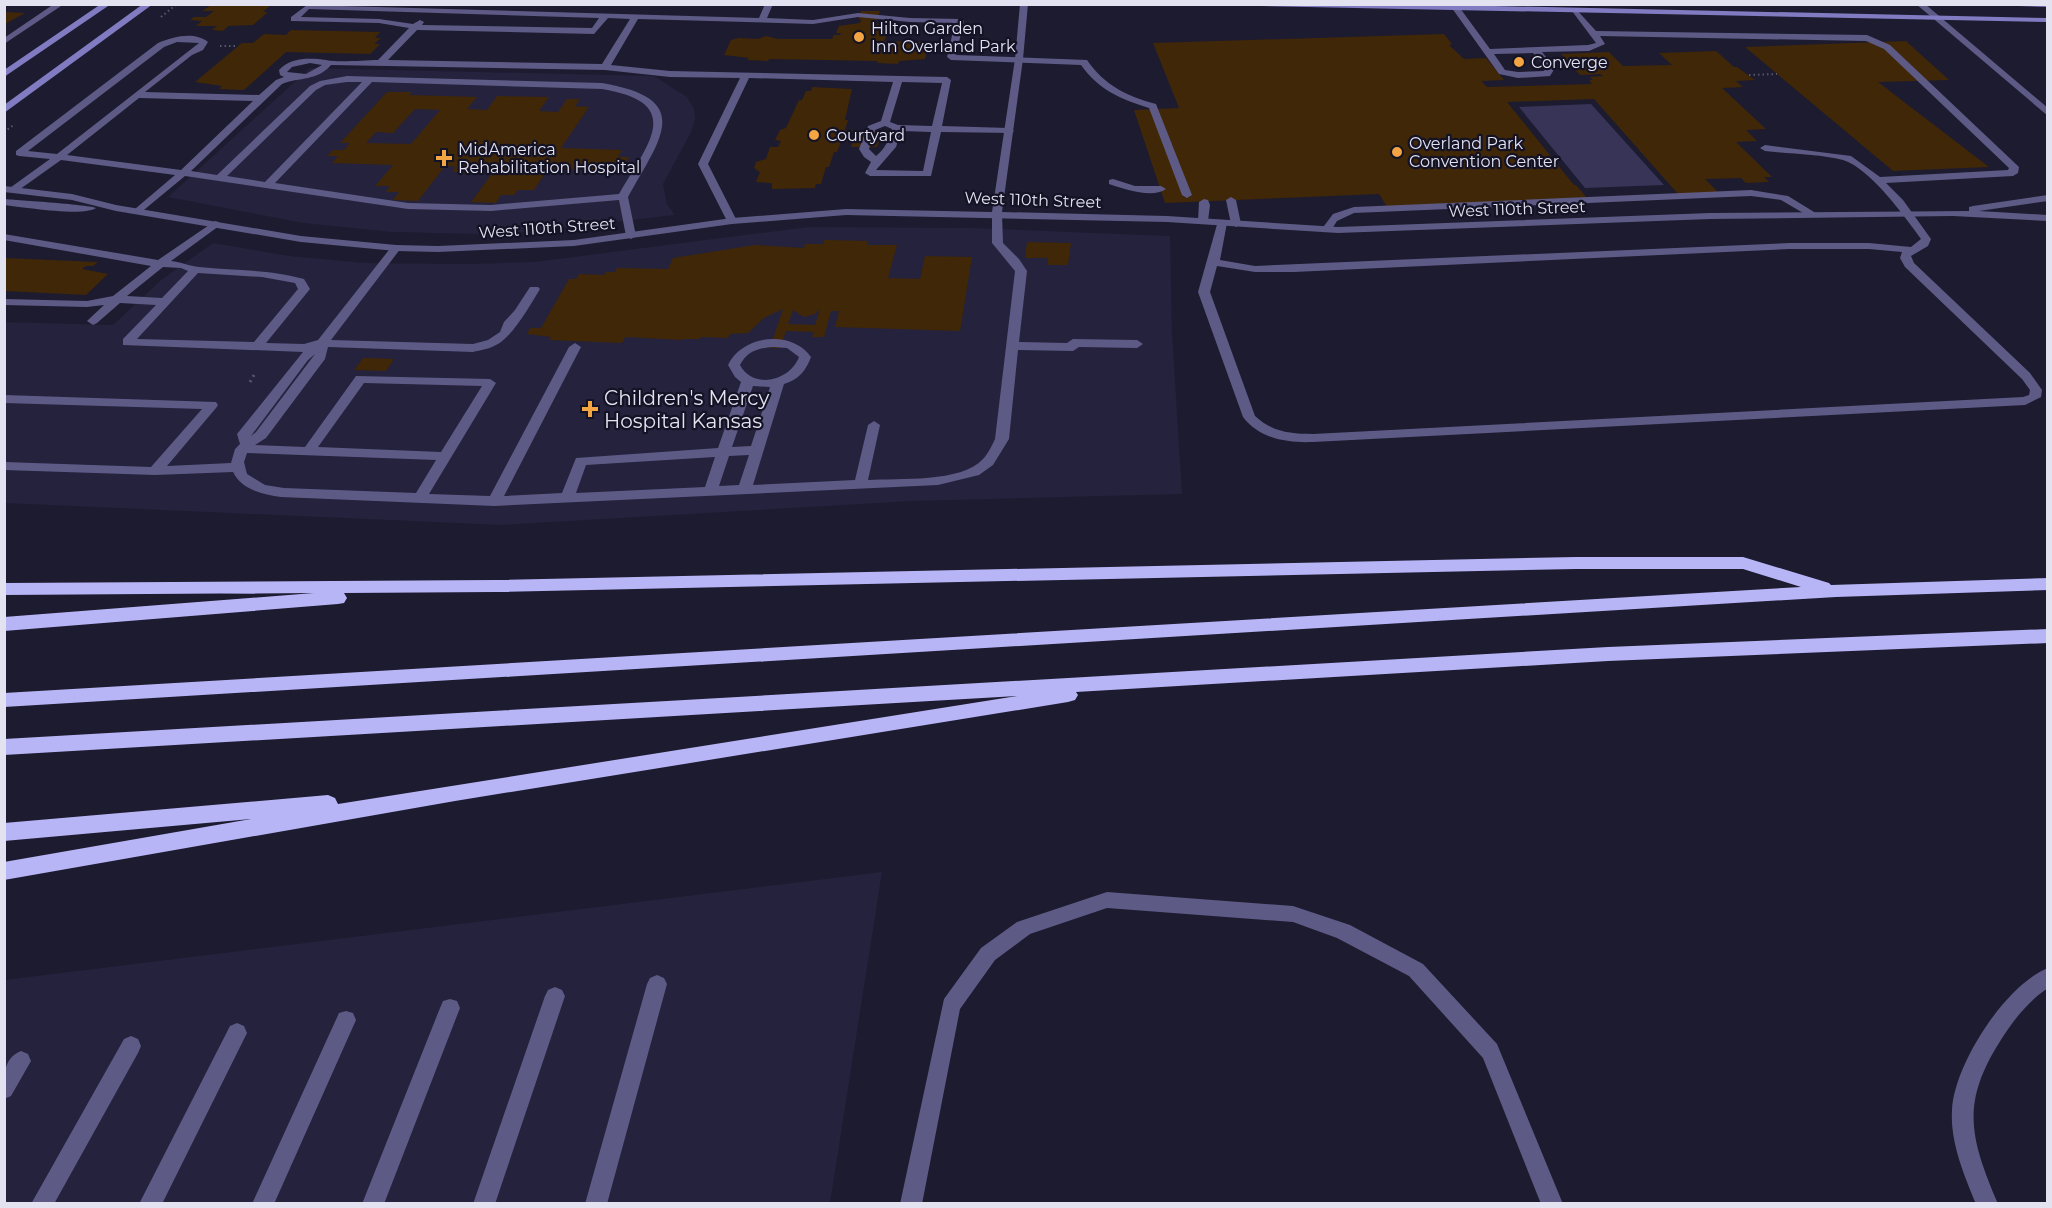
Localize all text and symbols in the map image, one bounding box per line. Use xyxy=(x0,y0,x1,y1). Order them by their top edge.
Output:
place label: Hilton Garden Inn Overland Park xyxy=(871,19,1016,56)
marker: Hilton Garden Inn Overland Park xyxy=(852,30,866,44)
place label: Converge xyxy=(1531,53,1608,72)
marker: Converge xyxy=(1512,55,1526,69)
place label: Courtyard xyxy=(826,126,905,145)
marker: Courtyard xyxy=(807,128,821,142)
place label: Overland Park Convention Center xyxy=(1409,134,1559,171)
place label: MidAmerica Rehabilitation Hospital xyxy=(458,140,640,177)
marker: Overland Park Convention Center xyxy=(1390,145,1404,159)
marker: MidAmerica Rehabilitation Hospital xyxy=(435,149,453,167)
street label: West 110th Street xyxy=(964,188,1102,212)
street label: West 110th Street xyxy=(1448,197,1586,221)
street label: West 110th Street xyxy=(478,214,617,242)
place label: Children's Mercy Hospital Kansas xyxy=(604,386,770,433)
marker: Children's Mercy Hospital Kansas xyxy=(581,400,599,418)

